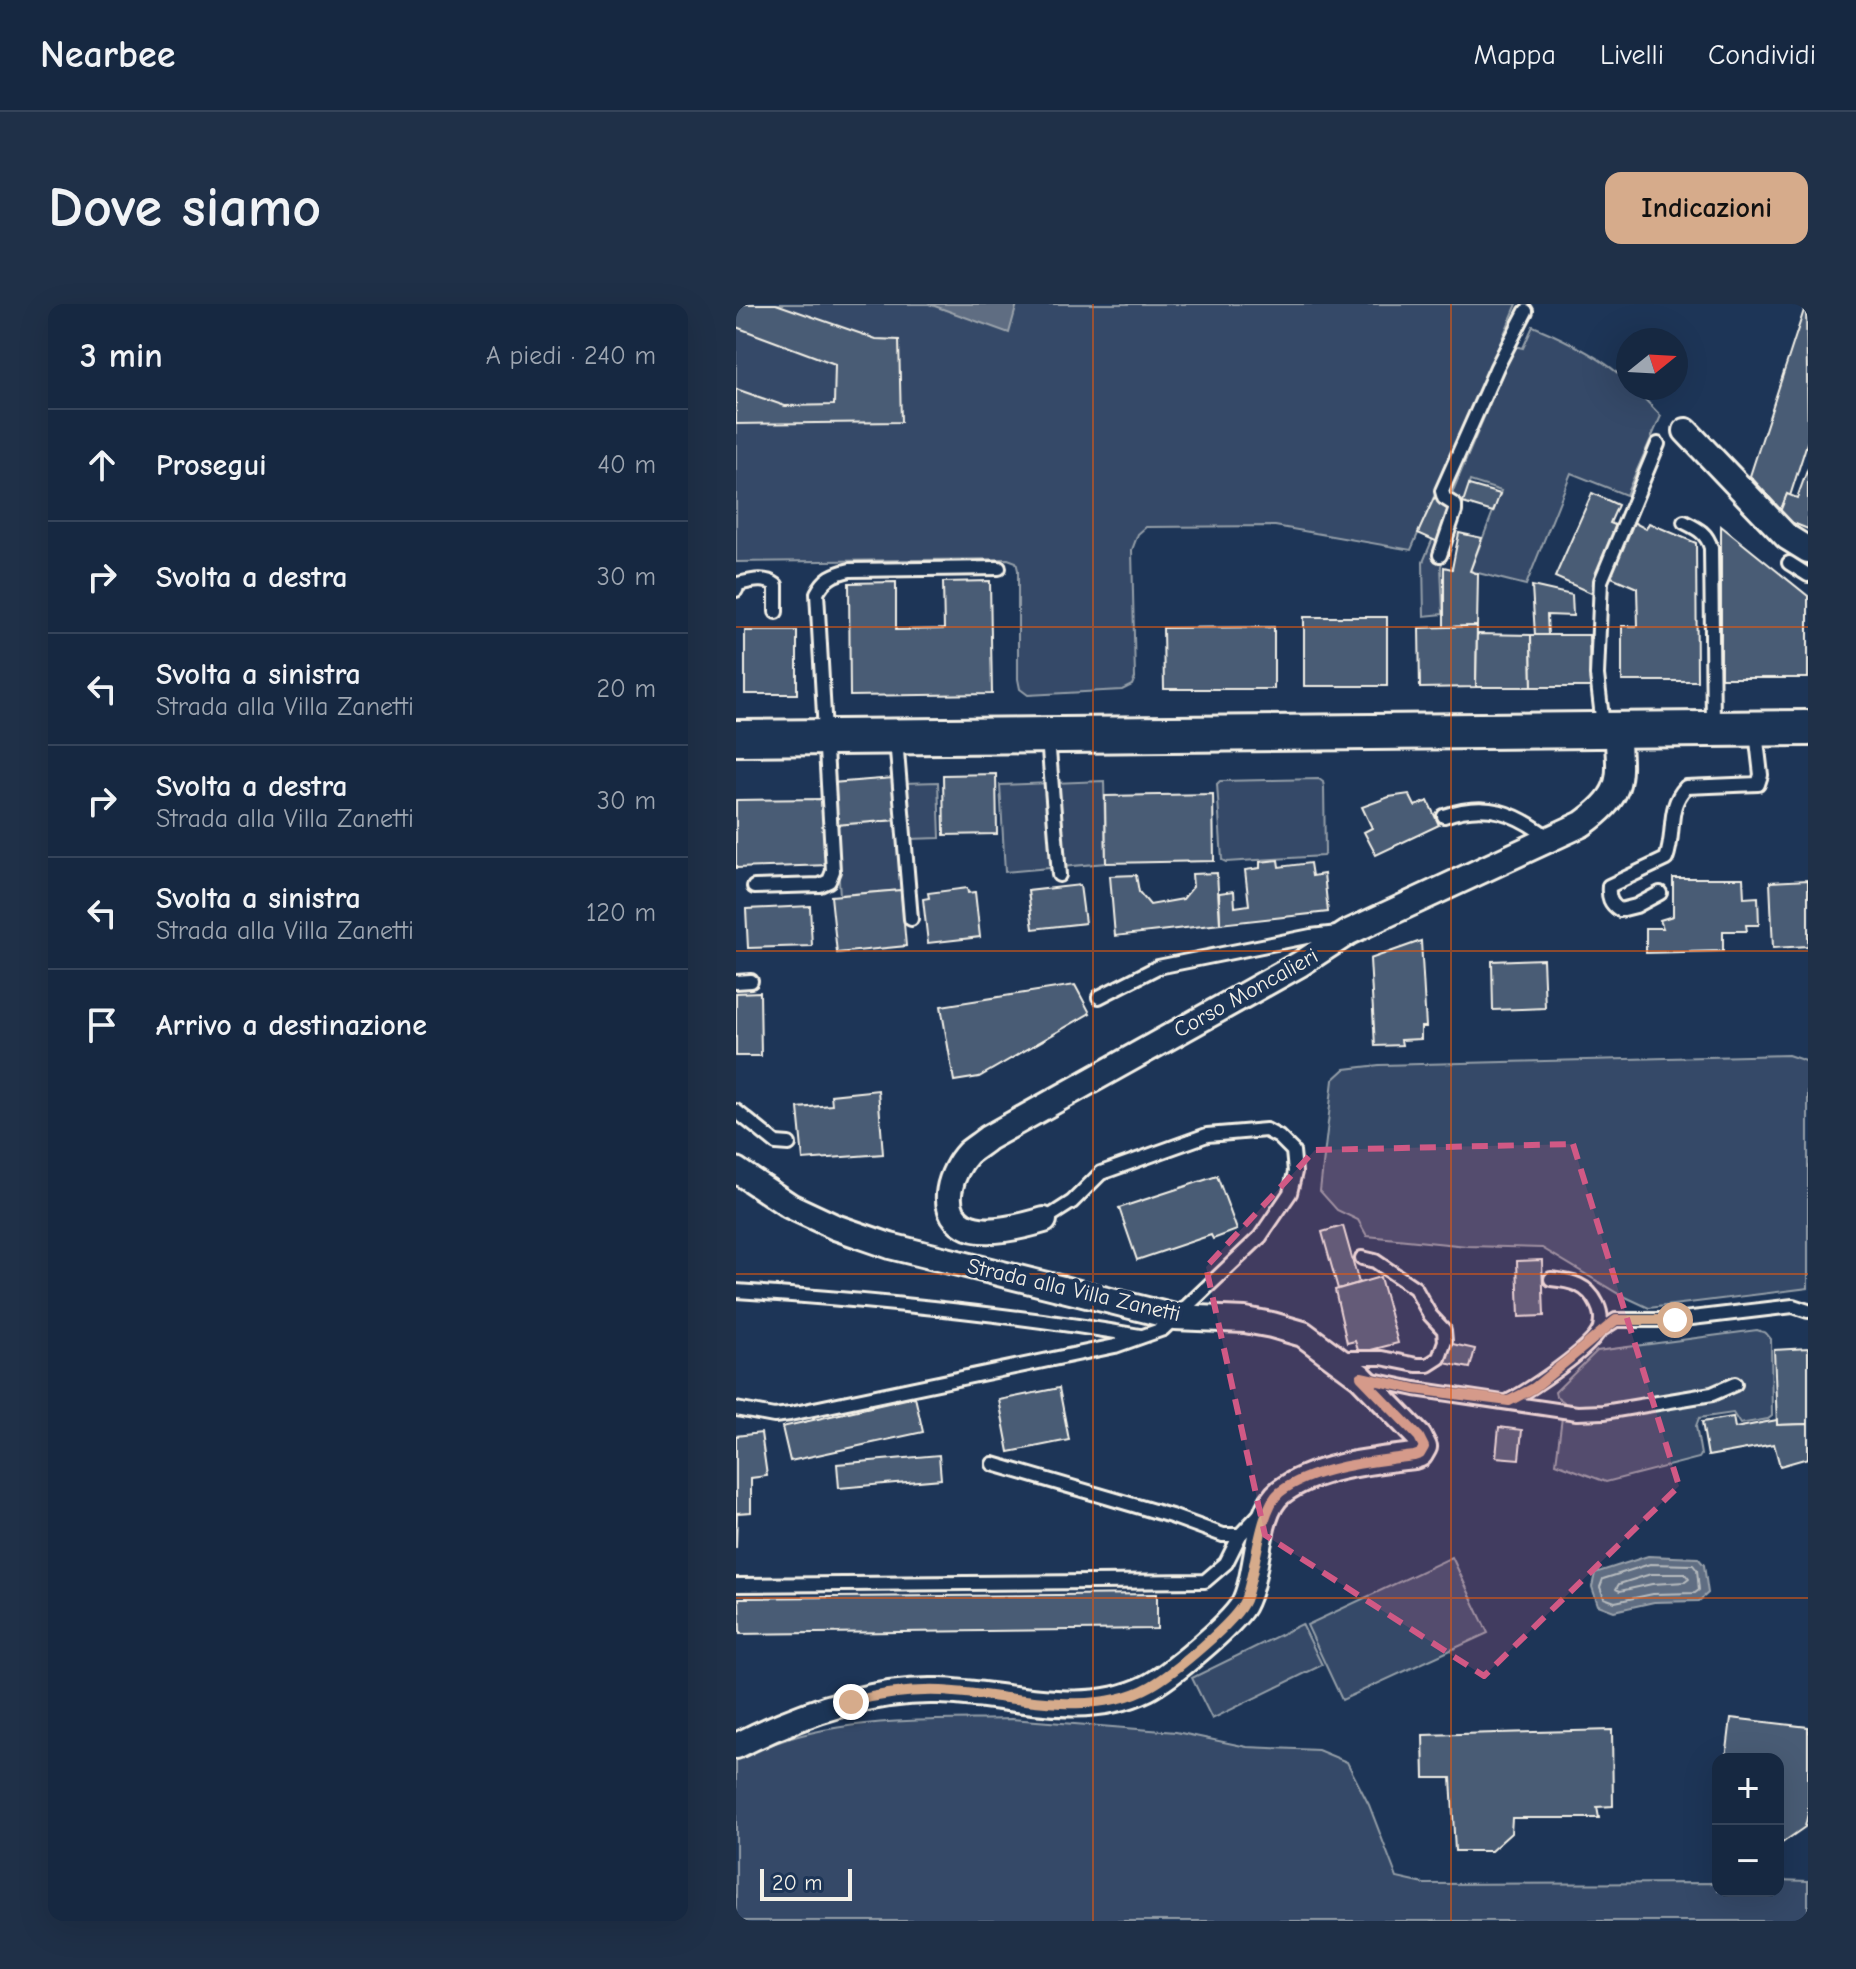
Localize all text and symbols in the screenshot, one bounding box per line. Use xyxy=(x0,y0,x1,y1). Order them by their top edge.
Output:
text: Nearbee xyxy=(40,33,175,77)
text: Mappa xyxy=(1474,39,1556,71)
text: Livelli xyxy=(1600,39,1664,71)
text: Condividi xyxy=(1708,39,1816,71)
button: Indicazioni xyxy=(1605,172,1808,244)
text: Dove siamo xyxy=(48,176,321,240)
north arrow xyxy=(1616,328,1688,400)
text: 3 min xyxy=(80,336,163,376)
text: A piedi · 240 m xyxy=(486,341,656,371)
icon: ahead xyxy=(80,443,124,487)
text: Prosegui xyxy=(156,448,267,483)
text: 40 m xyxy=(597,450,656,480)
icon: right xyxy=(80,555,124,599)
text: Svolta a destra xyxy=(156,560,348,595)
text: 30 m xyxy=(597,562,656,592)
text: Svolta a sinistra xyxy=(156,657,361,692)
icon: left xyxy=(80,667,124,711)
text: 20 m xyxy=(596,674,656,704)
text: Strada alla Villa Zanetti xyxy=(156,692,414,722)
text: Svolta a destra xyxy=(156,769,348,804)
icon: right xyxy=(80,779,124,823)
text: 30 m xyxy=(597,786,656,816)
text: Strada alla Villa Zanetti xyxy=(156,804,414,834)
text: Svolta a sinistra xyxy=(156,881,361,916)
icon: left xyxy=(80,891,124,935)
text: 120 m xyxy=(586,898,656,928)
text: Strada alla Villa Zanetti xyxy=(156,916,414,946)
street label: Corso Moncalieri xyxy=(1169,943,1323,1043)
icon: arrive xyxy=(80,1003,124,1047)
text: Arrivo a destinazione xyxy=(156,1008,427,1043)
street label: Strada alla Villa Zanetti xyxy=(965,1253,1183,1327)
route start xyxy=(1657,1302,1693,1338)
route end xyxy=(833,1684,869,1720)
map controls xyxy=(1712,1753,1784,1897)
button: + xyxy=(1712,1753,1784,1825)
button: − xyxy=(1712,1825,1784,1897)
scale bar xyxy=(760,1865,852,1901)
text: 20 m xyxy=(772,1870,822,1896)

